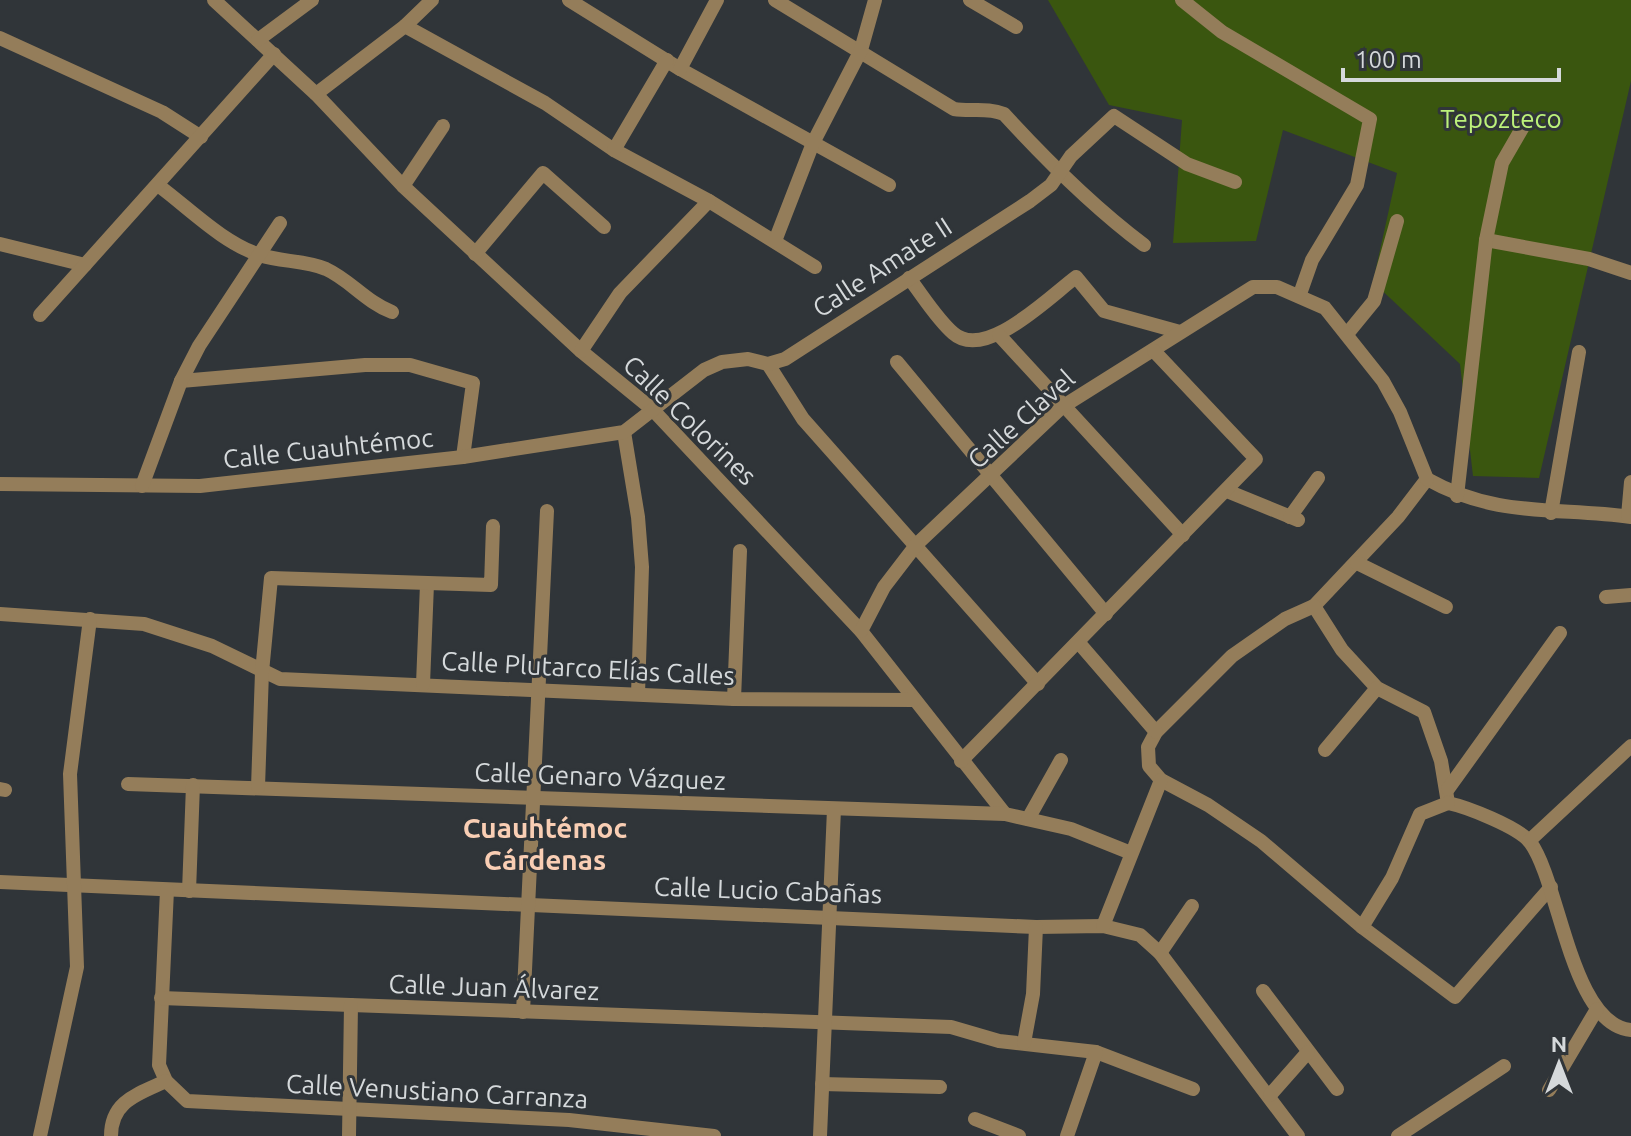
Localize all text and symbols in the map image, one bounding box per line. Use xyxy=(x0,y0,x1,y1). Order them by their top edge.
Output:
scale bar xyxy=(1343,32,1559,82)
text: 100 m xyxy=(1355,46,1422,73)
park label: Tepozteco xyxy=(1440,104,1562,133)
street label: Calle Amate II xyxy=(807,211,957,323)
street label: Calle Colorines xyxy=(618,349,762,491)
street label: Calle Clavel xyxy=(962,364,1080,474)
street label: Calle Cuauhtémoc xyxy=(222,423,434,473)
street label: Calle Plutarco Elías Calles xyxy=(440,646,736,690)
street label: Calle Genaro Vázquez xyxy=(474,757,726,795)
district label: Cuauhtémoc Cárdenas xyxy=(463,812,627,875)
street label: Calle Lucio Cabañas xyxy=(653,872,883,908)
street label: Calle Juan Álvarez xyxy=(388,968,600,1005)
north arrow xyxy=(1519,1024,1599,1104)
text: N xyxy=(1551,1031,1567,1056)
street label: Calle Venustiano Carranza xyxy=(285,1069,589,1113)

